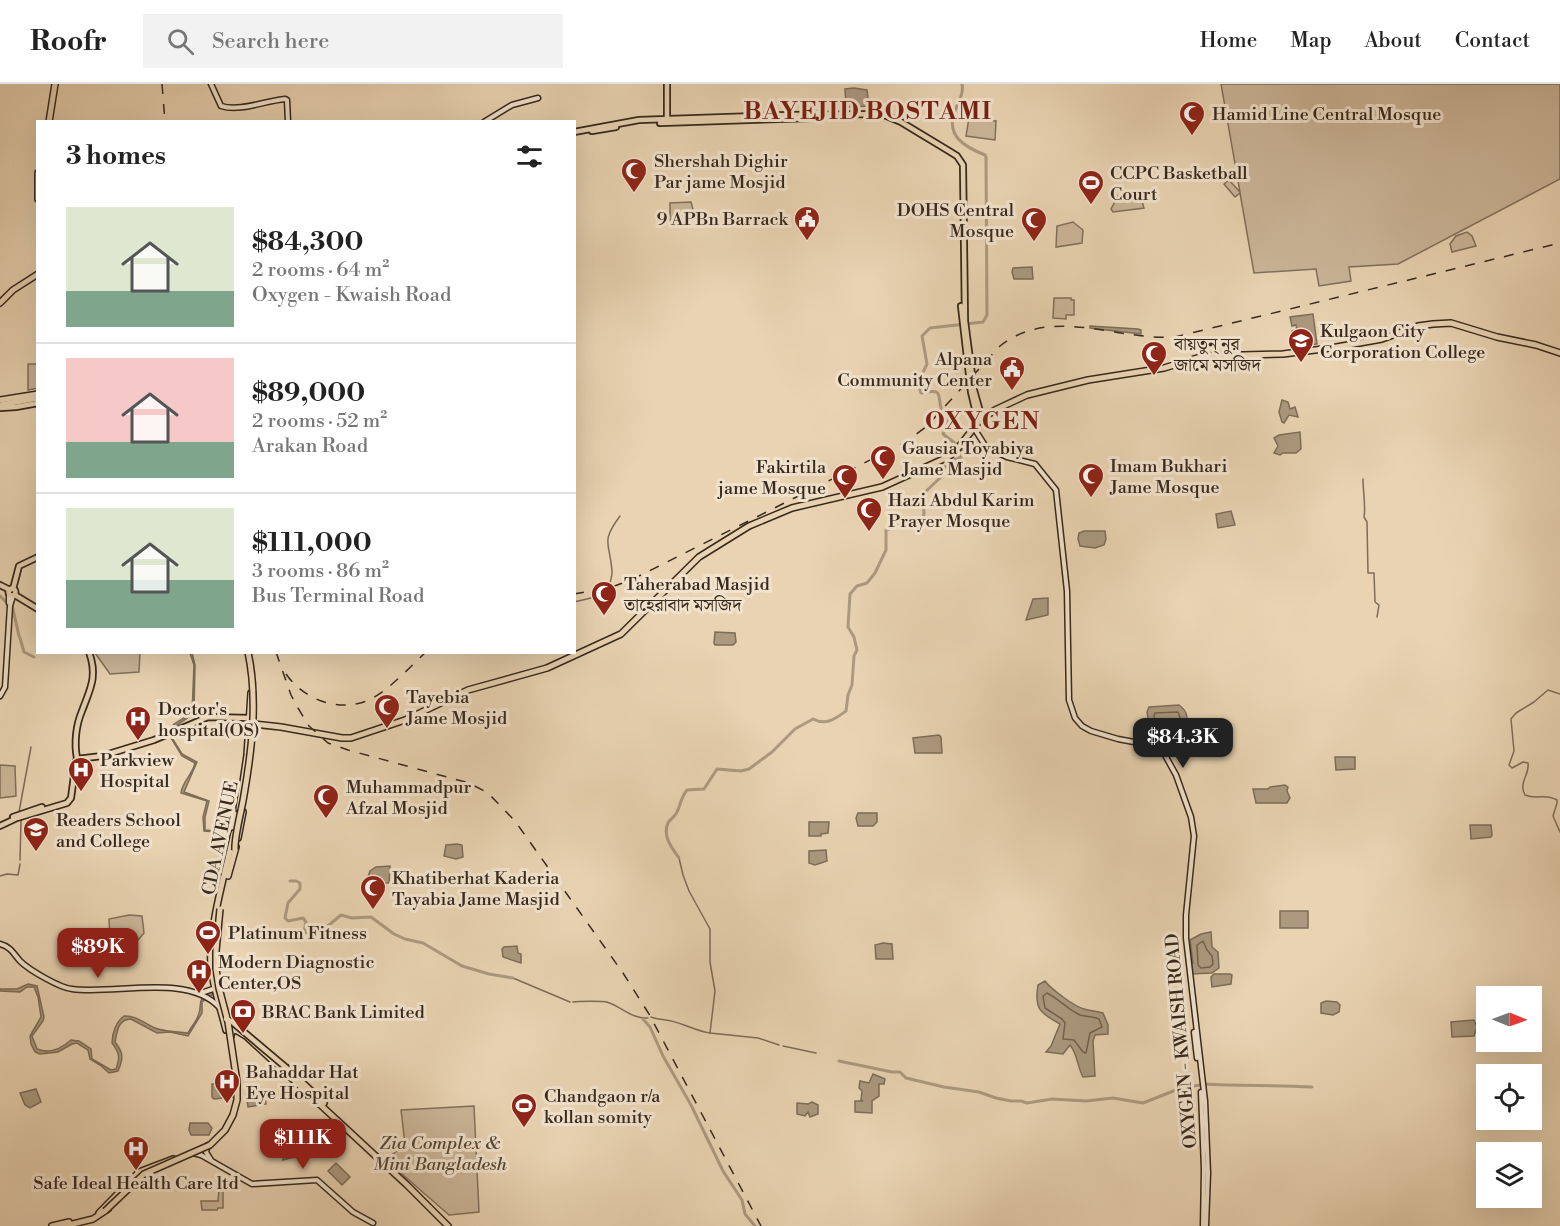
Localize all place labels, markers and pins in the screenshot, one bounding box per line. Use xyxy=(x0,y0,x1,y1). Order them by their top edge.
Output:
mosque icon: Hamid Line Central Mosque xyxy=(1177,99,1207,137)
place label: Hamid Line Central Mosque xyxy=(1212,103,1441,126)
place label: Shershah Dighir Par jame Mosjid xyxy=(654,150,788,194)
mosque icon: Shershah Dighir Par jame Mosjid xyxy=(619,156,649,194)
place label: CCPC Basketball Court xyxy=(1110,162,1248,206)
sports icon: CCPC Basketball Court xyxy=(1076,168,1106,206)
place label: DOHS Central Mosque xyxy=(897,199,1015,243)
public building icon: 9 APBn Barrack xyxy=(792,204,822,242)
mosque icon: DOHS Central Mosque xyxy=(1019,205,1049,243)
place label: 9 APBn Barrack xyxy=(656,208,790,231)
place label: Kulgaon City Corporation College xyxy=(1320,320,1485,364)
school or university icon: Kulgaon City Corporation College xyxy=(1286,326,1316,364)
place label: বায়তুন্ নুর জামে মসজিদ xyxy=(1173,333,1261,377)
mosque icon: বায়তুন্ নুর জামে মসজিদ xyxy=(1139,339,1169,377)
place label: Alpana Community Center xyxy=(837,348,993,392)
public building icon: Alpana Community Center xyxy=(997,354,1027,392)
place label: Gausia Toyabiya Jame Masjid xyxy=(901,437,1035,481)
mosque icon: Gausia Toyabiya Jame Masjid xyxy=(868,443,898,481)
place label: Imam Bukhari Jame Mosque xyxy=(1109,455,1227,499)
place label: Fakirtila jame Mosque xyxy=(717,456,827,500)
mosque icon: Imam Bukhari Jame Mosque xyxy=(1076,461,1106,499)
mosque icon: Fakirtila jame Mosque xyxy=(830,462,860,500)
place label: Hazi Abdul Karim Prayer Mosque xyxy=(888,489,1035,533)
mosque icon: Hazi Abdul Karim Prayer Mosque xyxy=(854,495,884,533)
place label: Taherabad Masjid তাহেরাবাদ মসজিদ xyxy=(623,573,770,617)
mosque icon: Taherabad Masjid তাহেরাবাদ মসজিদ xyxy=(589,579,619,617)
place label: Tayebia Jame Mosjid xyxy=(405,686,508,730)
mosque icon: Tayebia Jame Mosjid xyxy=(372,692,402,730)
place label: Doctor's hospital(OS) xyxy=(158,698,259,742)
hospital icon: Doctor's hospital(OS) xyxy=(123,704,153,742)
pin: $84.3K xyxy=(1134,718,1232,769)
place label: Parkview Hospital xyxy=(100,749,174,793)
hospital icon: Parkview Hospital xyxy=(66,755,96,793)
place label: Muhammadpur Afzal Mosjid xyxy=(345,776,472,820)
mosque icon: Muhammadpur Afzal Mosjid xyxy=(311,782,341,820)
place label: Readers School and College xyxy=(56,809,181,853)
school or university icon: Readers School and College xyxy=(21,815,51,853)
place label: Khatiberhat Kaderia Tayabia Jame Masjid xyxy=(392,867,560,911)
mosque icon: Khatiberhat Kaderia Tayabia Jame Masjid xyxy=(358,873,388,911)
sports icon: Platinum Fitness xyxy=(193,918,223,956)
place label: Platinum Fitness xyxy=(228,922,367,945)
pin: $89K xyxy=(62,928,134,979)
place label: Modern Diagnostic Center,OS xyxy=(218,951,374,995)
hospital icon: Modern Diagnostic Center,OS xyxy=(184,957,214,995)
bank icon: BRAC Bank Limited xyxy=(228,997,258,1035)
place label: BRAC Bank Limited xyxy=(261,1001,426,1024)
place label: Bahaddar Hat Eye Hospital xyxy=(245,1061,359,1105)
hospital icon: Bahaddar Hat Eye Hospital xyxy=(212,1067,242,1105)
place label: Chandgaon r/a kollan somity xyxy=(544,1085,661,1129)
sports icon: Chandgaon r/a kollan somity xyxy=(509,1091,539,1129)
pin: $111K xyxy=(261,1119,345,1170)
hospital icon: Safe Ideal Health Care ltd xyxy=(121,1134,151,1172)
place label: Safe Ideal Health Care ltd xyxy=(33,1172,240,1195)

